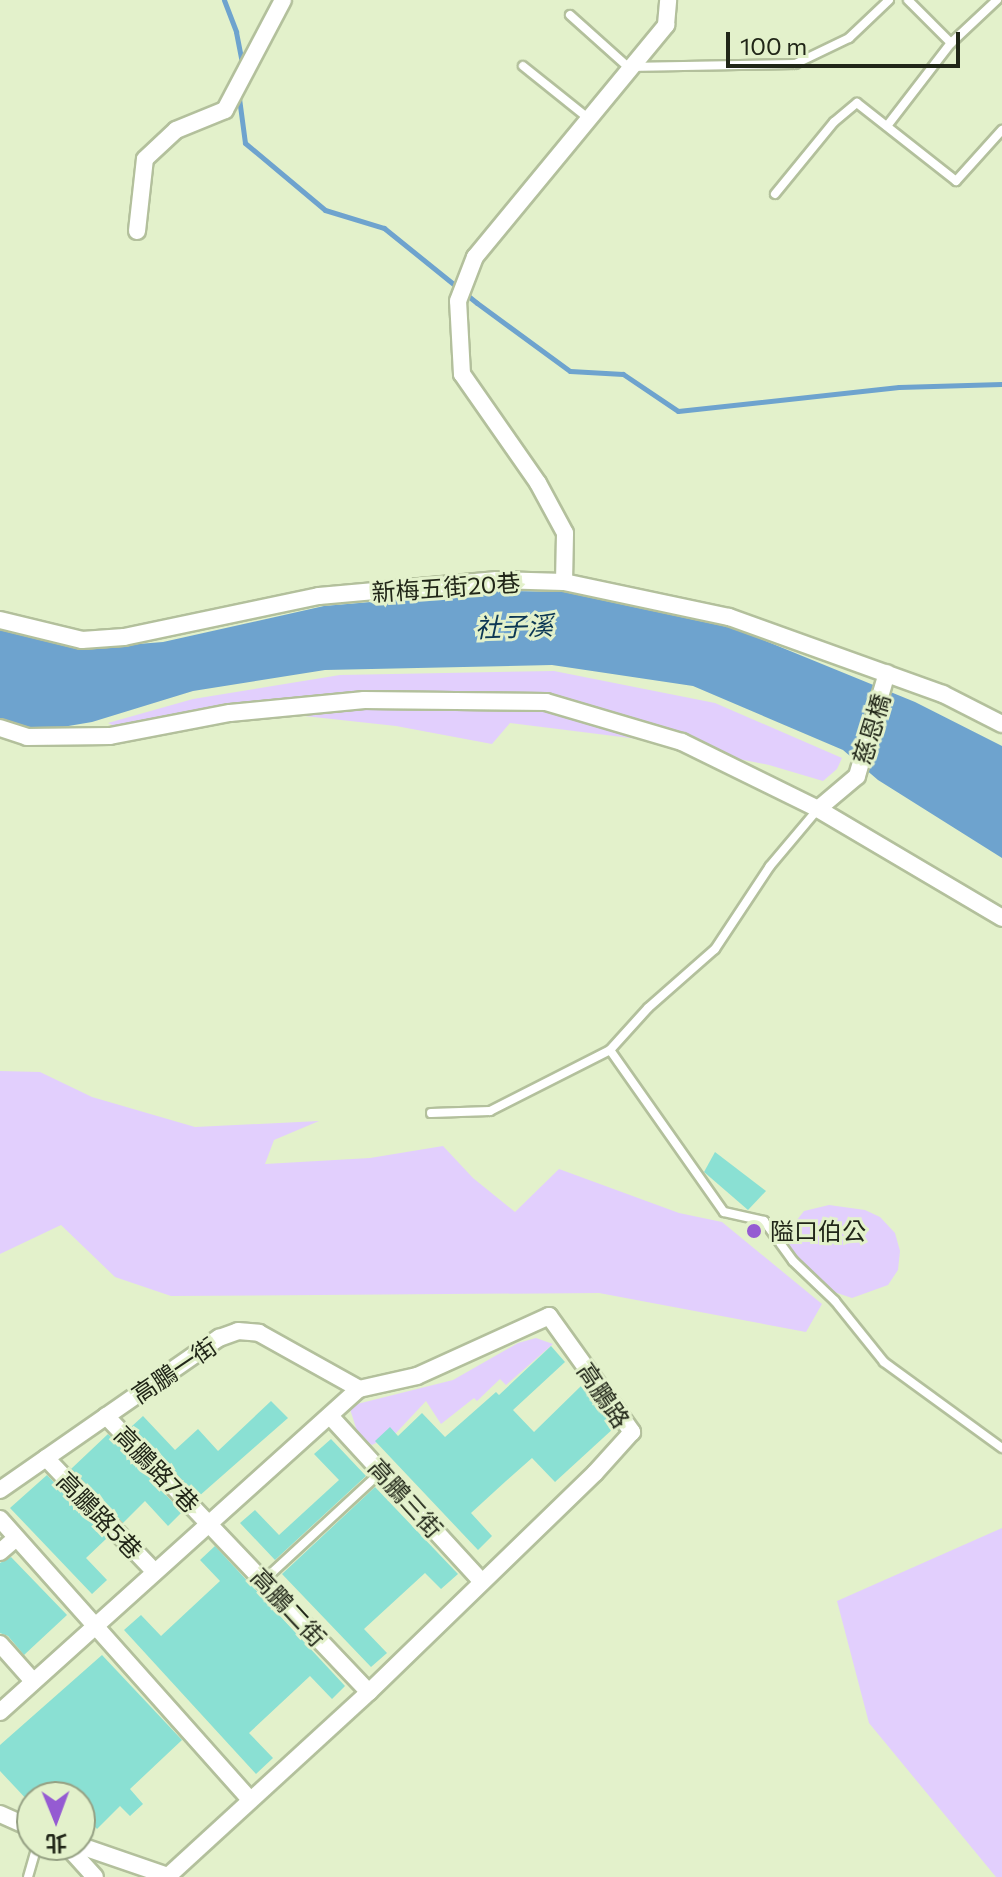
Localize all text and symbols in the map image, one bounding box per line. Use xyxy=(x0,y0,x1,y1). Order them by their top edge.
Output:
scale bar xyxy=(730,16,964,66)
text: 100 m xyxy=(740,31,807,60)
street label: 新梅五街20巷 xyxy=(371,567,521,607)
water label: 社子溪 xyxy=(474,609,554,643)
street label: 慈恩橋 xyxy=(847,690,895,768)
place label: 隘口伯公 xyxy=(770,1217,866,1245)
marker: 隘口伯公 xyxy=(745,1222,763,1240)
street label: 高鵬一街 xyxy=(126,1331,222,1409)
street label: 高鵬路 xyxy=(572,1357,636,1433)
street label: 高鵬路7巷 xyxy=(109,1420,205,1518)
street label: 高鵬三街 xyxy=(363,1453,449,1543)
street label: 高鵬路5巷 xyxy=(52,1466,148,1564)
street label: 高鵬二街 xyxy=(246,1562,332,1652)
north arrow xyxy=(16,1781,96,1861)
text: 北 xyxy=(45,1830,68,1857)

